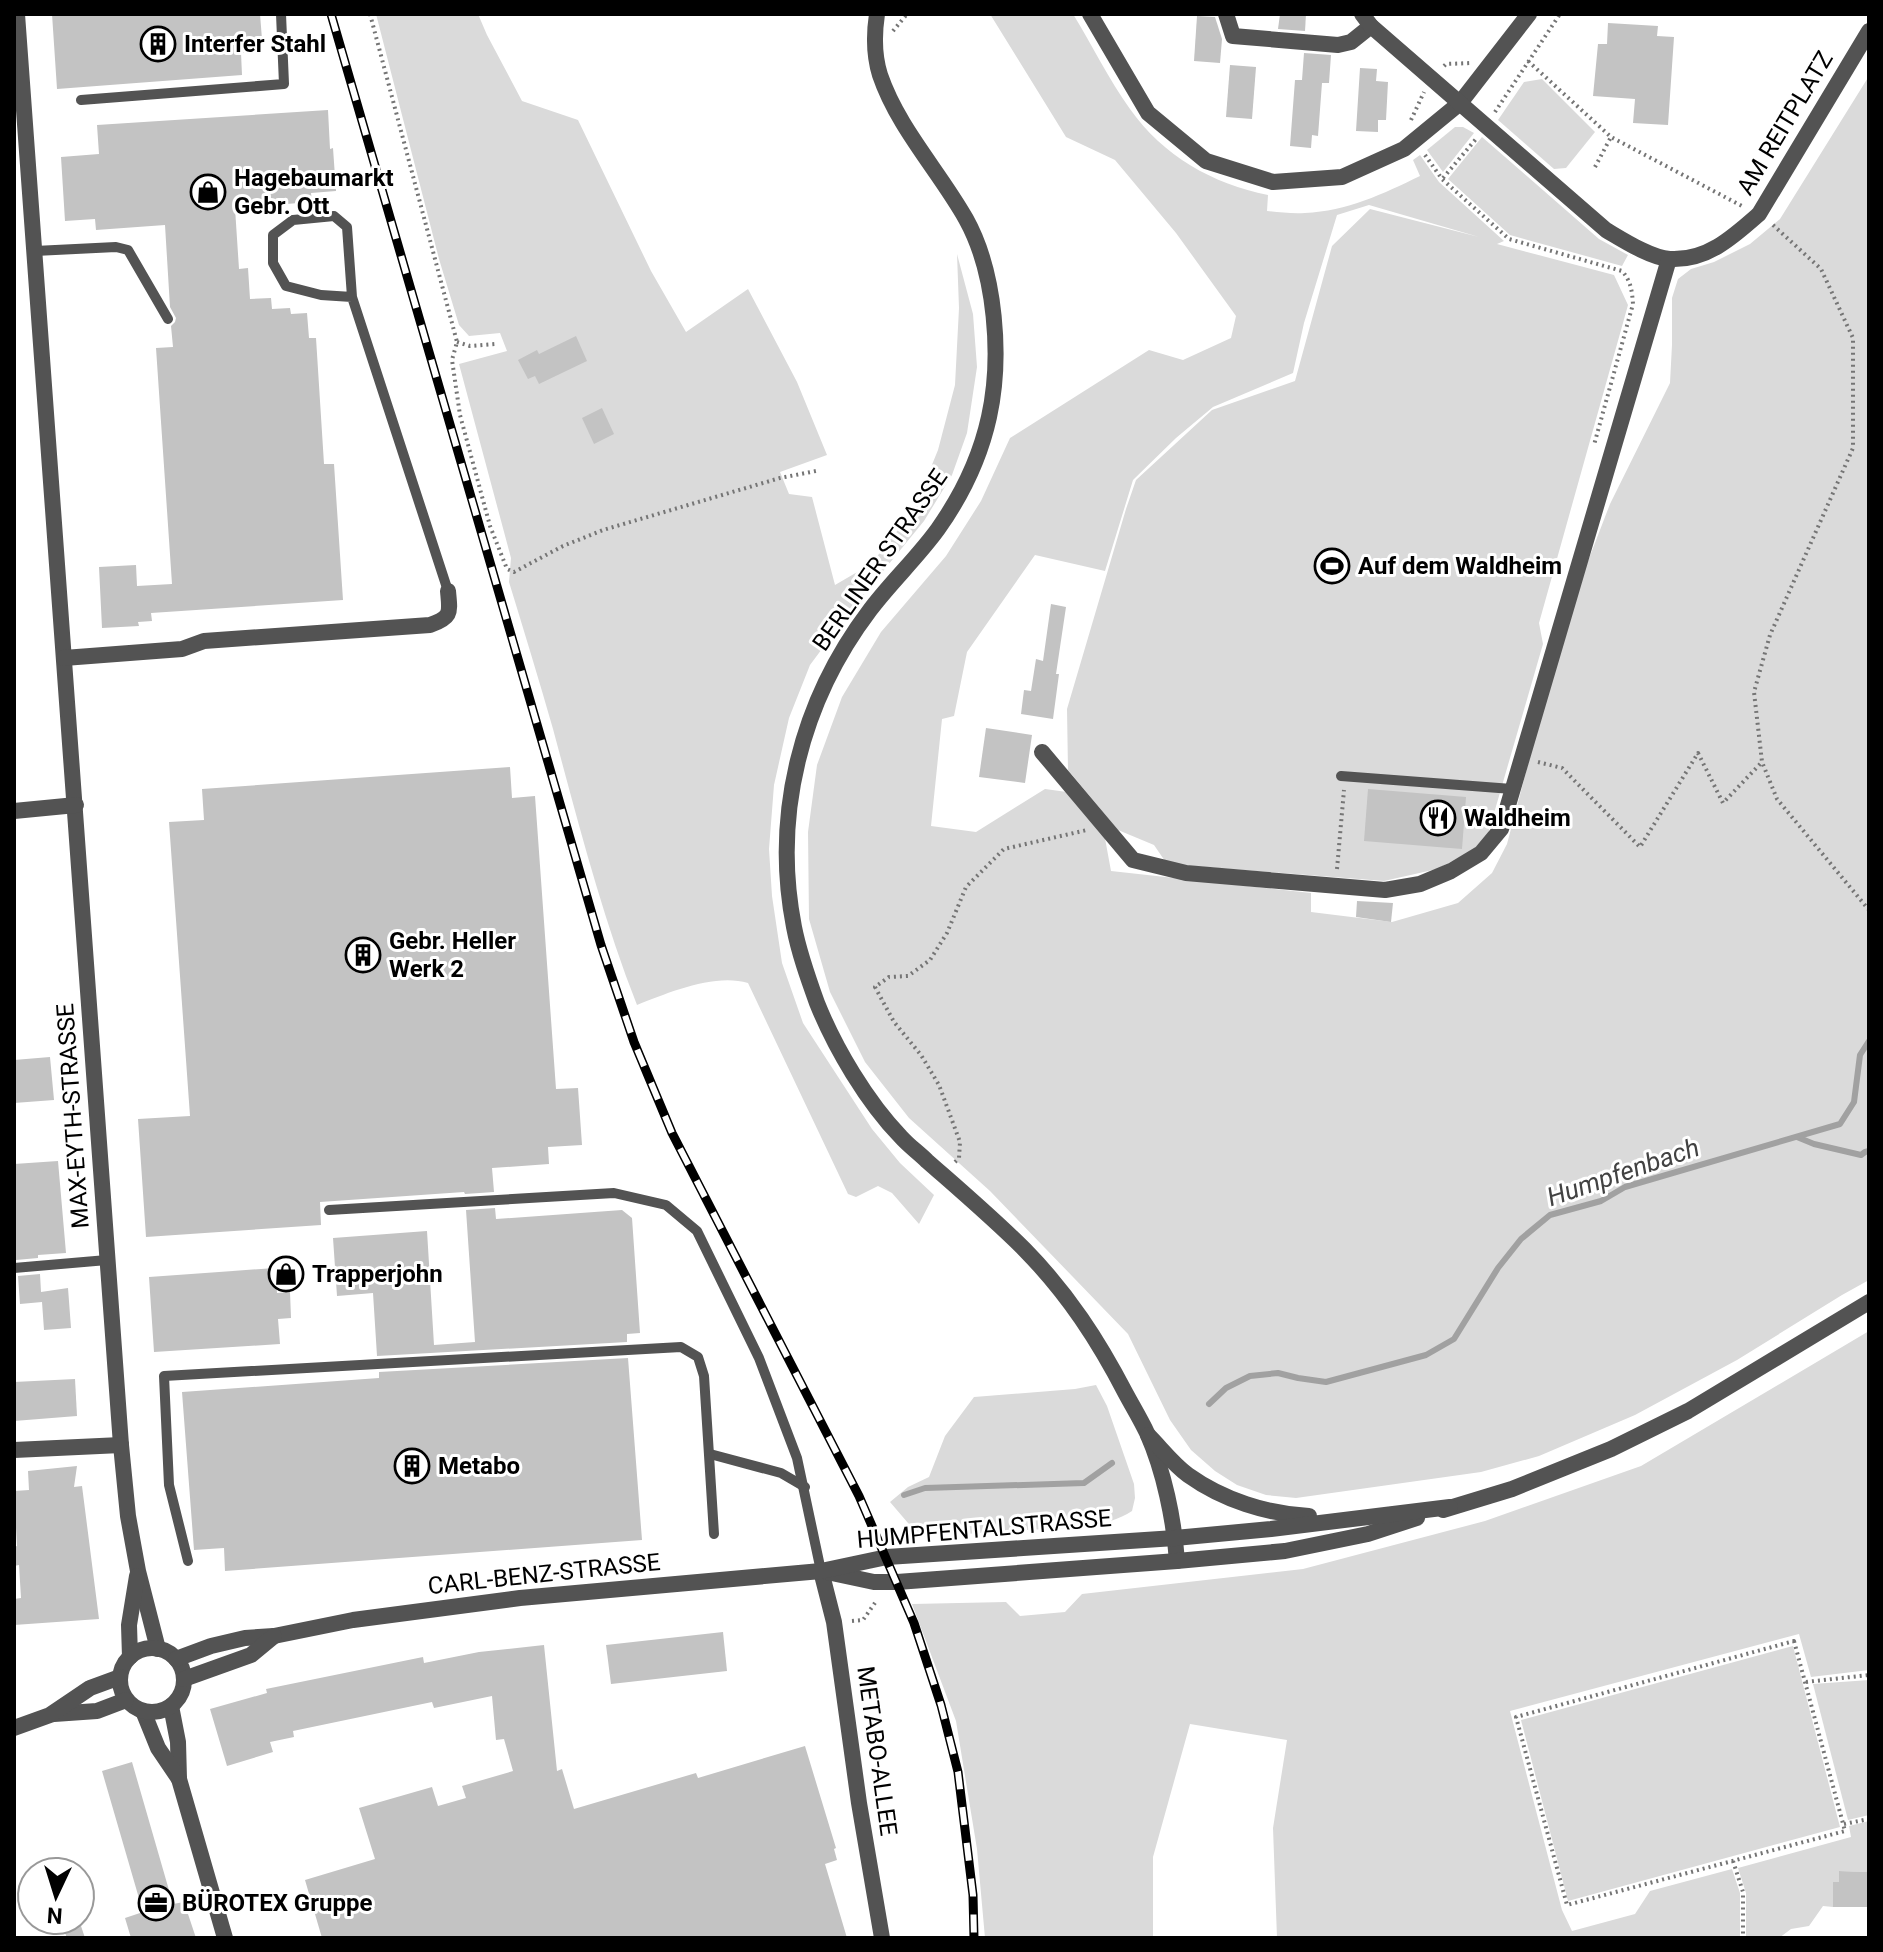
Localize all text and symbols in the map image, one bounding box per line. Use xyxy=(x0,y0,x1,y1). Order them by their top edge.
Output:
building icon: Interfer Stahl xyxy=(139,25,177,63)
place label: Interfer Stahl xyxy=(184,30,326,58)
street label: AM REITPLATZ xyxy=(1731,46,1839,200)
place label: Hagebaumarkt Gebr. Ott xyxy=(234,164,394,220)
shop icon: Hagebaumarkt Gebr. Ott xyxy=(189,173,227,211)
street label: BERLINER STRASSE xyxy=(807,464,953,656)
sports icon: Auf dem Waldheim xyxy=(1313,547,1351,585)
place label: Auf dem Waldheim xyxy=(1358,552,1562,580)
restaurant icon: Waldheim xyxy=(1419,799,1457,837)
place label: Waldheim xyxy=(1464,804,1571,832)
place label: Gebr. Heller Werk 2 xyxy=(389,927,516,983)
building icon: Gebr. Heller Werk 2 xyxy=(344,936,382,974)
street label: MAX-EYTH-STRASSE xyxy=(51,1003,95,1229)
water label: Humpfenbach xyxy=(1543,1132,1703,1212)
shop icon: Trapperjohn xyxy=(267,1255,305,1293)
place label: Trapperjohn xyxy=(312,1260,443,1288)
building icon: Metabo xyxy=(393,1447,431,1485)
place label: Metabo xyxy=(438,1452,520,1480)
street label: HUMPFENTALSTRASSE xyxy=(855,1504,1113,1554)
street label: CARL-BENZ-STRASSE xyxy=(426,1548,662,1600)
street label: METABO-ALLEE xyxy=(851,1664,903,1838)
north arrow xyxy=(16,1856,96,1936)
office icon: BÜROTEX Gruppe xyxy=(137,1884,175,1922)
place label: BÜROTEX Gruppe xyxy=(182,1889,372,1917)
text: N xyxy=(46,1902,63,1928)

